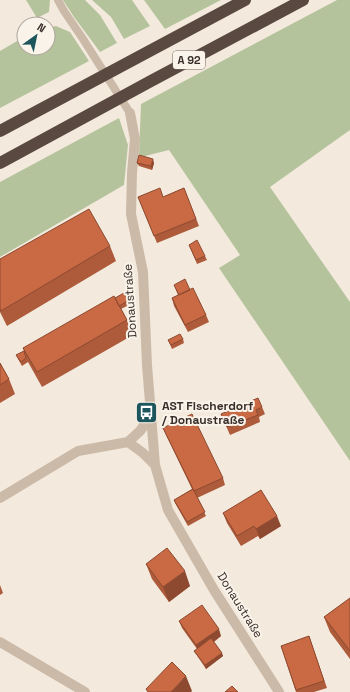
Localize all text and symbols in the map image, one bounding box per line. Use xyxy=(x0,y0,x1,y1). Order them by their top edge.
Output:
north arrow xyxy=(16,16,56,56)
text: N xyxy=(35,20,48,35)
road number: A 92 xyxy=(173,51,205,69)
street label: Donaustraße xyxy=(119,263,141,339)
place label: AST Fischerdorf / Donaustraße xyxy=(161,398,253,428)
bus stop icon: AST Fischerdorf / Donaustraße xyxy=(134,400,160,426)
street label: Donaustraße xyxy=(214,569,266,641)

